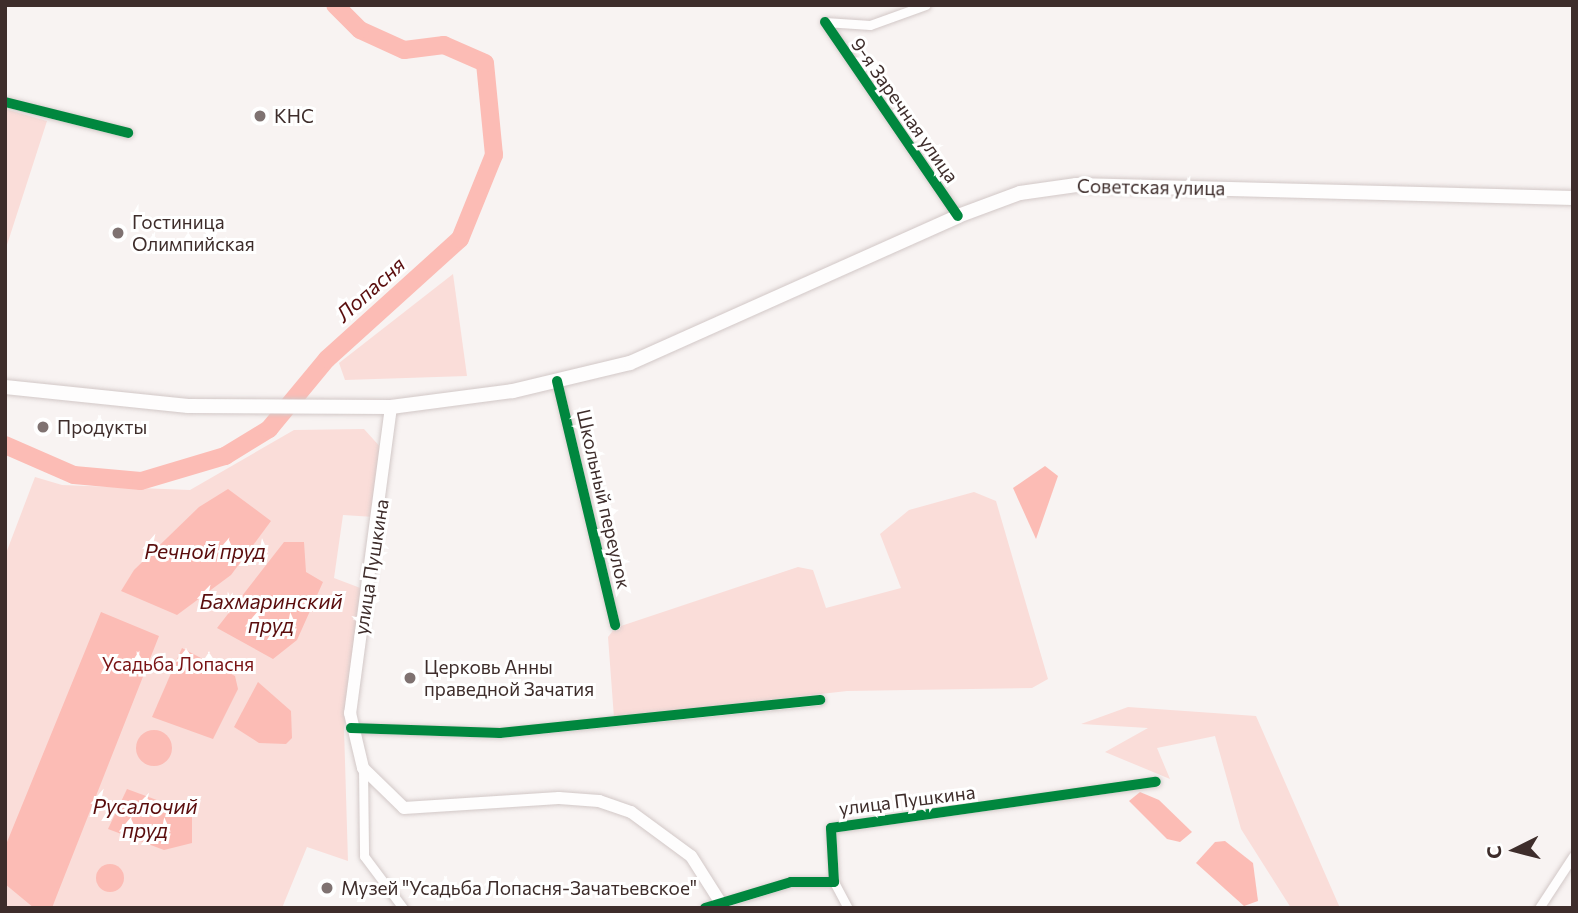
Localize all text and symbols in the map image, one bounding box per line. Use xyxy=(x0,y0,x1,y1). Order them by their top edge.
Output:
street label: 9-я Заречная улица xyxy=(847,33,963,187)
place label: КНС xyxy=(274,105,314,127)
marker: КНС xyxy=(252,108,268,124)
street label: Советская улица xyxy=(1077,174,1225,200)
place label: Гостиница Олимпийская xyxy=(132,211,255,255)
marker: Гостиница Олимпийская xyxy=(110,225,126,241)
water label: Лопасня xyxy=(330,251,410,327)
street label: Школьный переулок xyxy=(572,407,636,591)
place label: Продукты xyxy=(57,416,147,438)
marker: Продукты xyxy=(35,419,51,435)
street label: улица Пушкина xyxy=(349,497,393,637)
water label: Речной пруд xyxy=(144,538,266,564)
water label: Бахмаринский пруд xyxy=(199,588,343,638)
park label: Усадьба Лопасня xyxy=(102,653,254,675)
place label: Церковь Анны праведной Зачатия xyxy=(424,656,594,700)
marker: Церковь Анны праведной Зачатия xyxy=(402,670,418,686)
street label: улица Пушкина xyxy=(838,780,976,820)
water label: Русалочий пруд xyxy=(92,793,198,843)
north arrow xyxy=(1480,815,1550,885)
text: С xyxy=(1482,845,1506,860)
place label: Музей "Усадьба Лопасня-Зачатьевское" xyxy=(341,877,697,899)
marker: Музей "Усадьба Лопасня-Зачатьевское" xyxy=(319,880,335,896)

